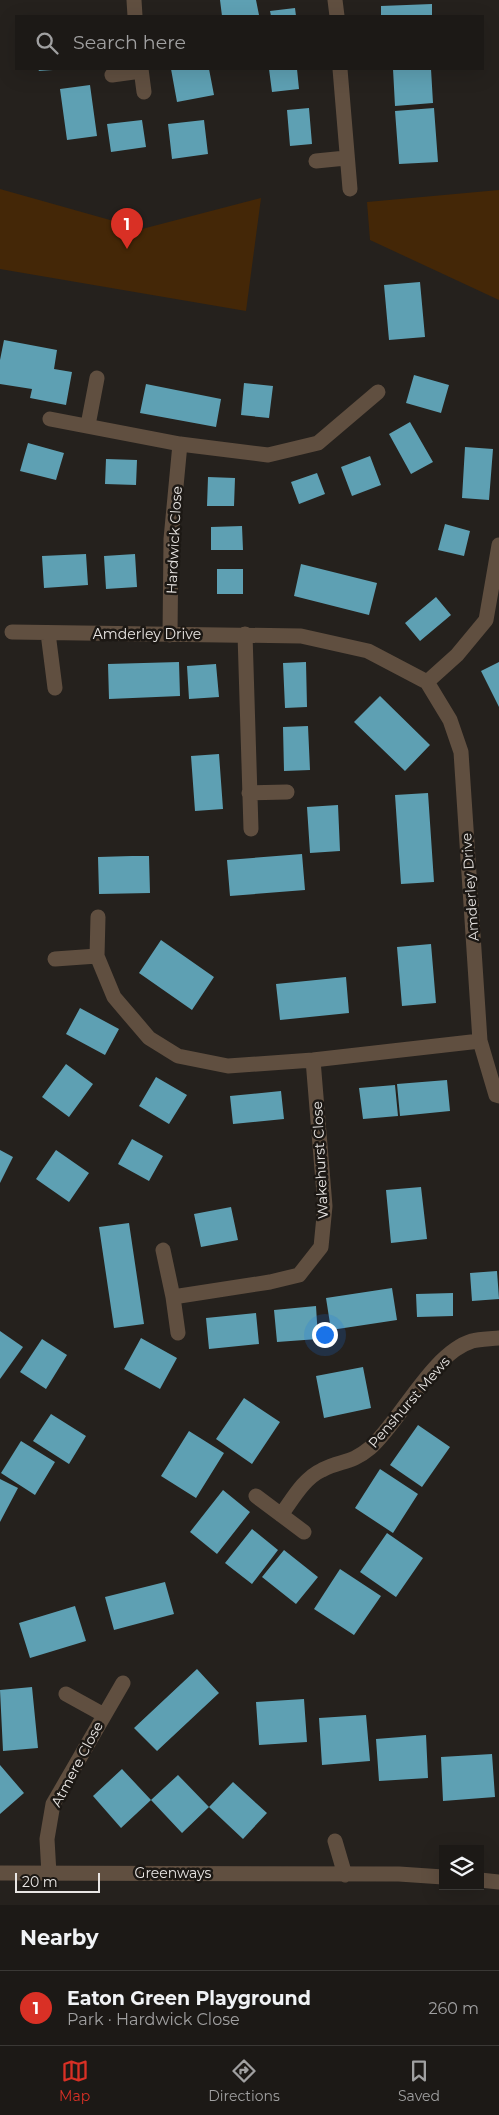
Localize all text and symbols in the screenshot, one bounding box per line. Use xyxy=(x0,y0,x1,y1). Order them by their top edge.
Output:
search box xyxy=(15,15,484,70)
icon: search xyxy=(33,29,61,57)
text: Search here xyxy=(73,31,186,54)
pin: 1 xyxy=(111,208,143,249)
street label: Hardwick Close xyxy=(162,485,186,595)
street label: Amderley Drive xyxy=(93,625,201,643)
street label: Amderley Drive xyxy=(457,832,483,942)
street label: Wakehurst Close xyxy=(308,1101,332,1219)
your location xyxy=(312,1322,338,1348)
street label: Penshurst Mews xyxy=(364,1352,454,1452)
street label: Atmere Close xyxy=(47,1718,107,1810)
map controls xyxy=(439,1845,484,1890)
button: layers xyxy=(439,1845,484,1890)
street label: Greenways xyxy=(135,1864,212,1882)
scale bar xyxy=(15,1870,100,1893)
text: 20 m xyxy=(22,1873,58,1891)
text: Nearby xyxy=(20,1925,99,1950)
text: Eaton Green Playground xyxy=(67,1987,311,2010)
text: 1 xyxy=(33,1999,39,2018)
text: 260 m xyxy=(428,1999,479,2018)
text: Park · Hardwick Close xyxy=(67,2010,240,2029)
tab: Map xyxy=(59,2057,90,2105)
tab: Directions xyxy=(208,2057,280,2105)
tab: Saved xyxy=(398,2057,440,2105)

